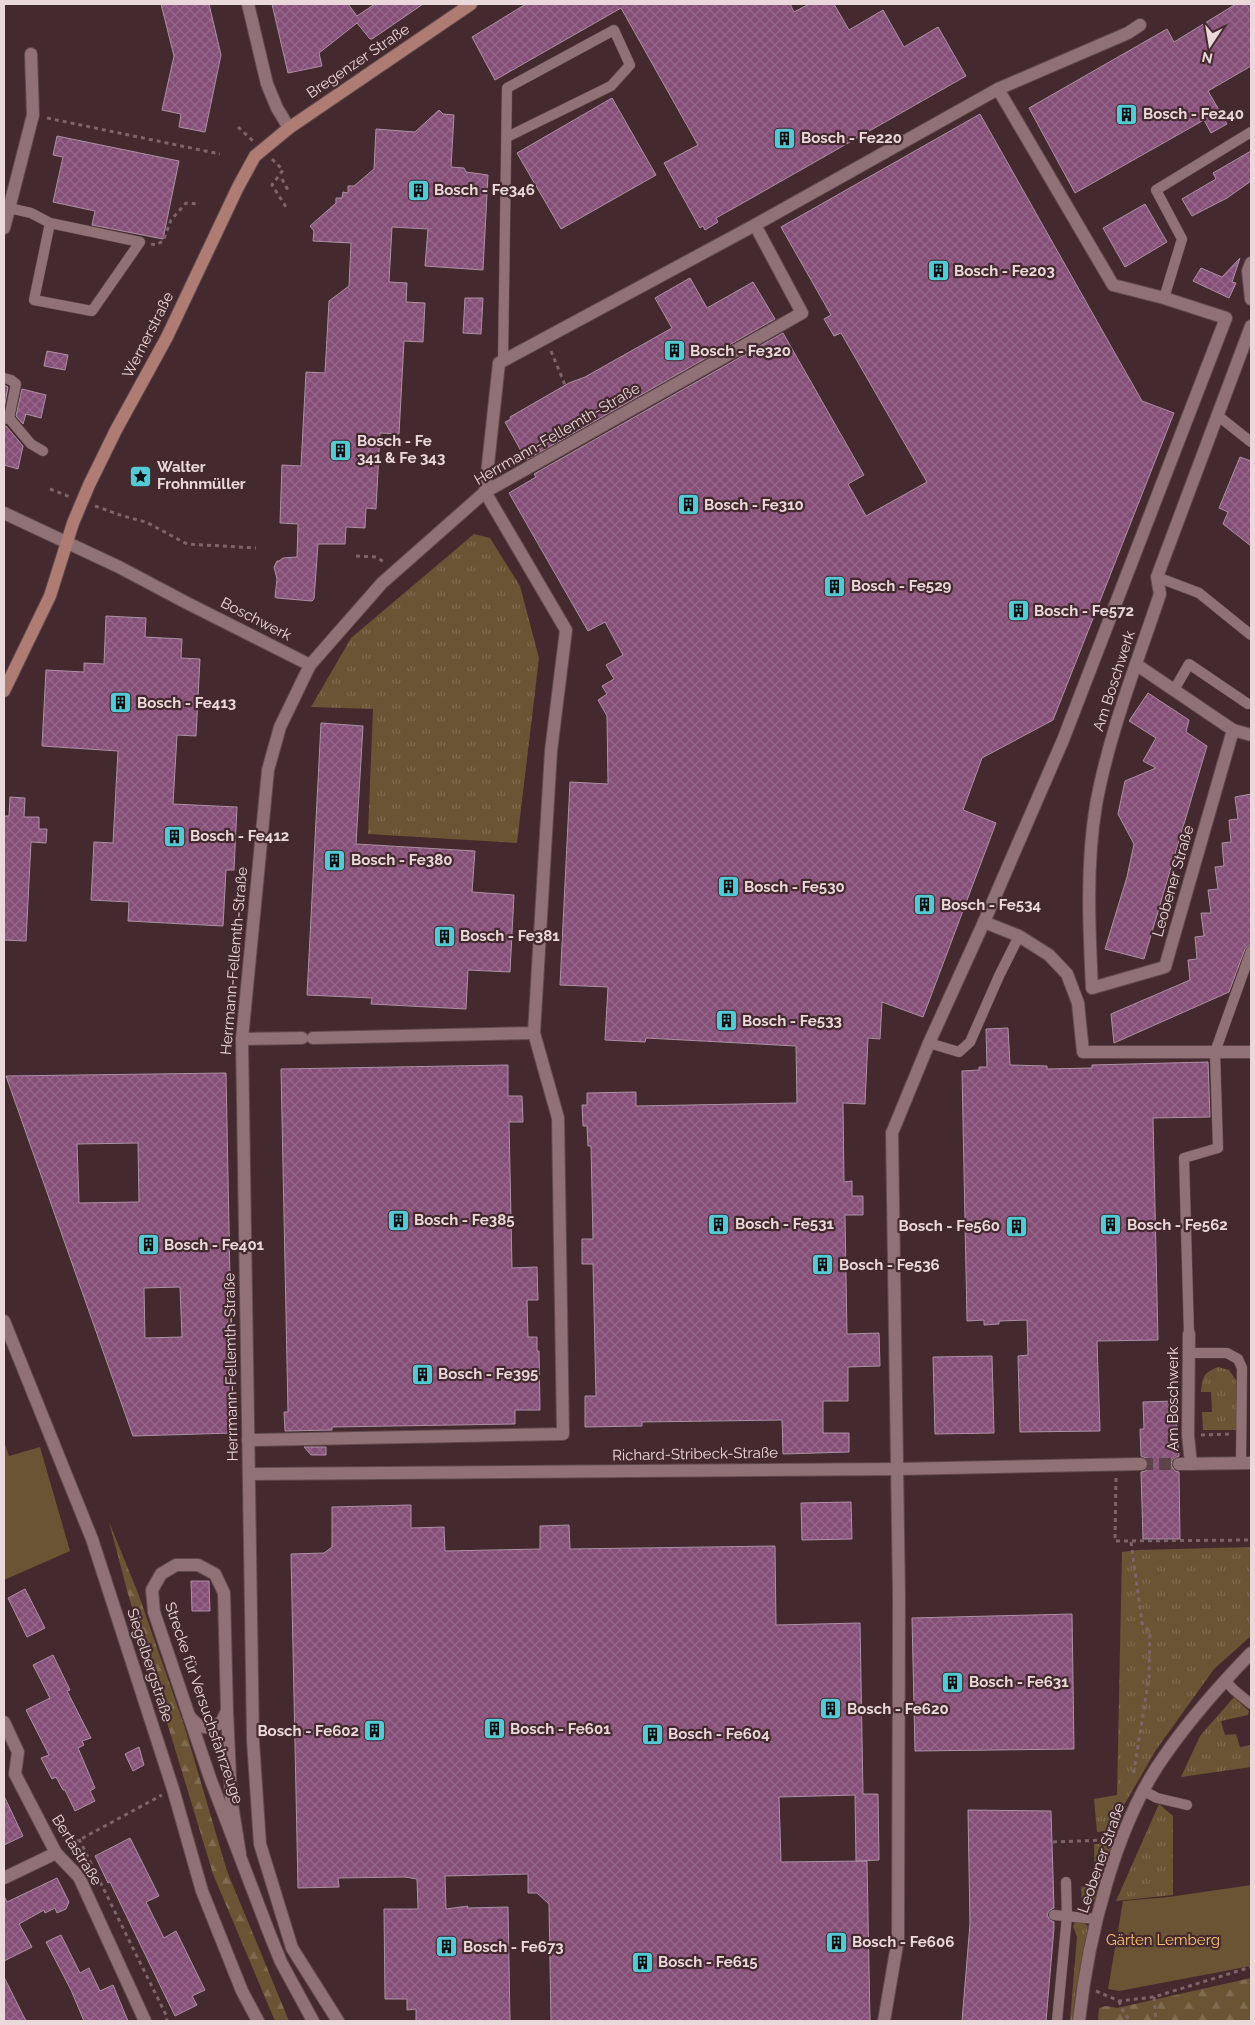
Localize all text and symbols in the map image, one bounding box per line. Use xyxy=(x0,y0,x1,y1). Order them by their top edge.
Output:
street label: Bregenzer Straße xyxy=(303,20,413,102)
north arrow xyxy=(1185,20,1235,70)
text: N xyxy=(1200,49,1214,67)
building icon: Bosch - Fe240 xyxy=(1115,102,1139,126)
place label: Bosch - Fe240 xyxy=(1143,105,1244,123)
building icon: Bosch - Fe220 xyxy=(773,126,797,150)
place label: Bosch - Fe220 xyxy=(801,129,902,147)
building icon: Bosch - Fe346 xyxy=(406,178,430,202)
place label: Bosch - Fe346 xyxy=(434,181,535,199)
building icon: Bosch - Fe203 xyxy=(926,259,950,283)
place label: Bosch - Fe203 xyxy=(954,262,1055,280)
street label: Wernerstraße xyxy=(119,289,178,381)
building icon: Bosch - Fe320 xyxy=(662,339,686,363)
place label: Bosch - Fe320 xyxy=(690,342,791,360)
street label: Herrmann-Fellemth-Straße xyxy=(471,379,643,489)
place label: Bosch - Fe 341 & Fe 343 xyxy=(357,432,445,467)
building icon: Bosch - Fe 341 & Fe 343 xyxy=(329,438,353,462)
place label: Walter Frohnmüller xyxy=(157,458,246,493)
place icon: Walter Frohnmüller xyxy=(129,464,153,488)
building icon: Bosch - Fe310 xyxy=(676,493,700,517)
place label: Bosch - Fe310 xyxy=(704,496,804,514)
building icon: Bosch - Fe529 xyxy=(823,574,847,598)
place label: Bosch - Fe529 xyxy=(851,577,952,595)
street label: Boschwerk xyxy=(218,594,294,644)
building icon: Bosch - Fe572 xyxy=(1006,599,1030,623)
place label: Bosch - Fe572 xyxy=(1034,602,1134,620)
street label: Am Boschwerk xyxy=(1089,628,1139,734)
building icon: Bosch - Fe413 xyxy=(109,691,133,715)
place label: Bosch - Fe413 xyxy=(137,694,236,712)
street label: Leobener Straße xyxy=(1148,823,1198,939)
building icon: Bosch - Fe412 xyxy=(162,824,186,848)
place label: Bosch - Fe412 xyxy=(190,827,289,845)
building icon: Bosch - Fe380 xyxy=(323,848,347,872)
place label: Bosch - Fe380 xyxy=(351,851,452,869)
street label: Herrmann-Fellemth-Straße xyxy=(217,866,251,1056)
building icon: Bosch - Fe530 xyxy=(716,875,740,899)
place label: Bosch - Fe530 xyxy=(744,878,845,896)
building icon: Bosch - Fe534 xyxy=(913,893,937,917)
place label: Bosch - Fe534 xyxy=(941,896,1042,914)
building icon: Bosch - Fe381 xyxy=(432,924,456,948)
place label: Bosch - Fe381 xyxy=(460,927,560,945)
building icon: Bosch - Fe533 xyxy=(714,1009,738,1033)
place label: Bosch - Fe533 xyxy=(742,1012,842,1030)
building icon: Bosch - Fe385 xyxy=(386,1208,410,1232)
place label: Bosch - Fe385 xyxy=(414,1211,515,1229)
building icon: Bosch - Fe531 xyxy=(707,1212,731,1236)
building icon: Bosch - Fe562 xyxy=(1099,1213,1123,1237)
building icon: Bosch - Fe560 xyxy=(1004,1214,1028,1238)
place label: Bosch - Fe531 xyxy=(735,1215,835,1233)
place label: Bosch - Fe562 xyxy=(1127,1216,1228,1234)
place label: Bosch - Fe560 xyxy=(899,1217,1000,1235)
building icon: Bosch - Fe401 xyxy=(136,1233,160,1257)
place label: Bosch - Fe401 xyxy=(164,1236,265,1254)
building icon: Bosch - Fe536 xyxy=(811,1253,835,1277)
place label: Bosch - Fe536 xyxy=(839,1256,940,1274)
street label: Herrmann-Fellemth-Straße xyxy=(220,1272,242,1461)
street label: Am Boschwerk xyxy=(1164,1347,1182,1451)
building icon: Bosch - Fe395 xyxy=(410,1362,434,1386)
place label: Bosch - Fe395 xyxy=(438,1365,538,1383)
street label: Richard-Stribeck-Straße xyxy=(612,1444,778,1464)
street label: Strecke für Versuchsfahrzeuge xyxy=(161,1600,247,1806)
street label: Siegelbergstraße xyxy=(123,1606,177,1724)
building icon: Bosch - Fe631 xyxy=(941,1670,965,1694)
place label: Bosch - Fe631 xyxy=(969,1673,1069,1691)
building icon: Bosch - Fe620 xyxy=(819,1697,843,1721)
place label: Bosch - Fe620 xyxy=(847,1700,949,1718)
building icon: Bosch - Fe601 xyxy=(482,1717,506,1741)
building icon: Bosch - Fe602 xyxy=(363,1719,387,1743)
place label: Bosch - Fe601 xyxy=(510,1720,611,1738)
place label: Bosch - Fe602 xyxy=(257,1722,359,1740)
building icon: Bosch - Fe604 xyxy=(640,1722,664,1746)
place label: Bosch - Fe604 xyxy=(668,1725,770,1743)
street label: Leobener Straße xyxy=(1074,1800,1128,1915)
street label: Bertastraße xyxy=(48,1811,106,1889)
building icon: Bosch - Fe606 xyxy=(824,1930,848,1954)
park label: Gärten Lemberg xyxy=(1106,1931,1220,1949)
place label: Bosch - Fe606 xyxy=(852,1933,954,1951)
building icon: Bosch - Fe673 xyxy=(435,1935,459,1959)
place label: Bosch - Fe673 xyxy=(463,1938,564,1956)
building icon: Bosch - Fe615 xyxy=(630,1950,654,1974)
place label: Bosch - Fe615 xyxy=(658,1953,758,1971)

